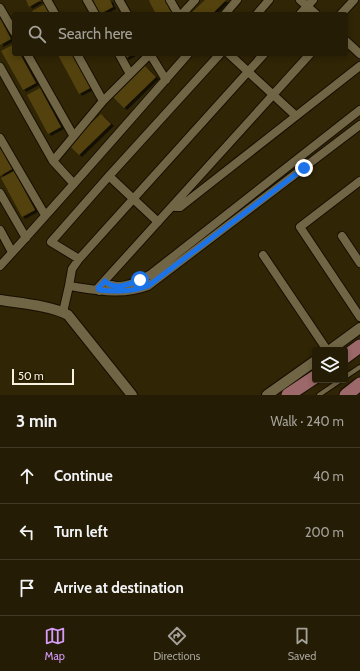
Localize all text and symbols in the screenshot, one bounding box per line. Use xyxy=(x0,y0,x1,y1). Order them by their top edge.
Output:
search box xyxy=(12,12,348,56)
icon: search xyxy=(26,23,48,45)
text: Search here xyxy=(58,25,133,43)
route end xyxy=(295,159,313,177)
route start xyxy=(131,271,149,289)
map controls xyxy=(312,347,348,383)
button: layers xyxy=(312,347,348,383)
scale bar xyxy=(12,367,74,386)
text: 50 m xyxy=(18,369,44,383)
text: 3 min xyxy=(16,411,57,431)
text: Walk · 240 m xyxy=(270,413,344,429)
icon: ahead xyxy=(16,465,38,487)
text: Continue xyxy=(54,467,113,485)
text: 40 m xyxy=(313,468,344,484)
icon: left xyxy=(16,521,38,543)
text: Turn left xyxy=(54,523,108,541)
text: 200 m xyxy=(305,524,344,540)
icon: arrive xyxy=(16,577,38,599)
text: Arrive at destination xyxy=(54,579,184,597)
tab: Map xyxy=(44,625,66,663)
tab: Directions xyxy=(153,625,200,663)
tab: Saved xyxy=(288,625,316,663)

